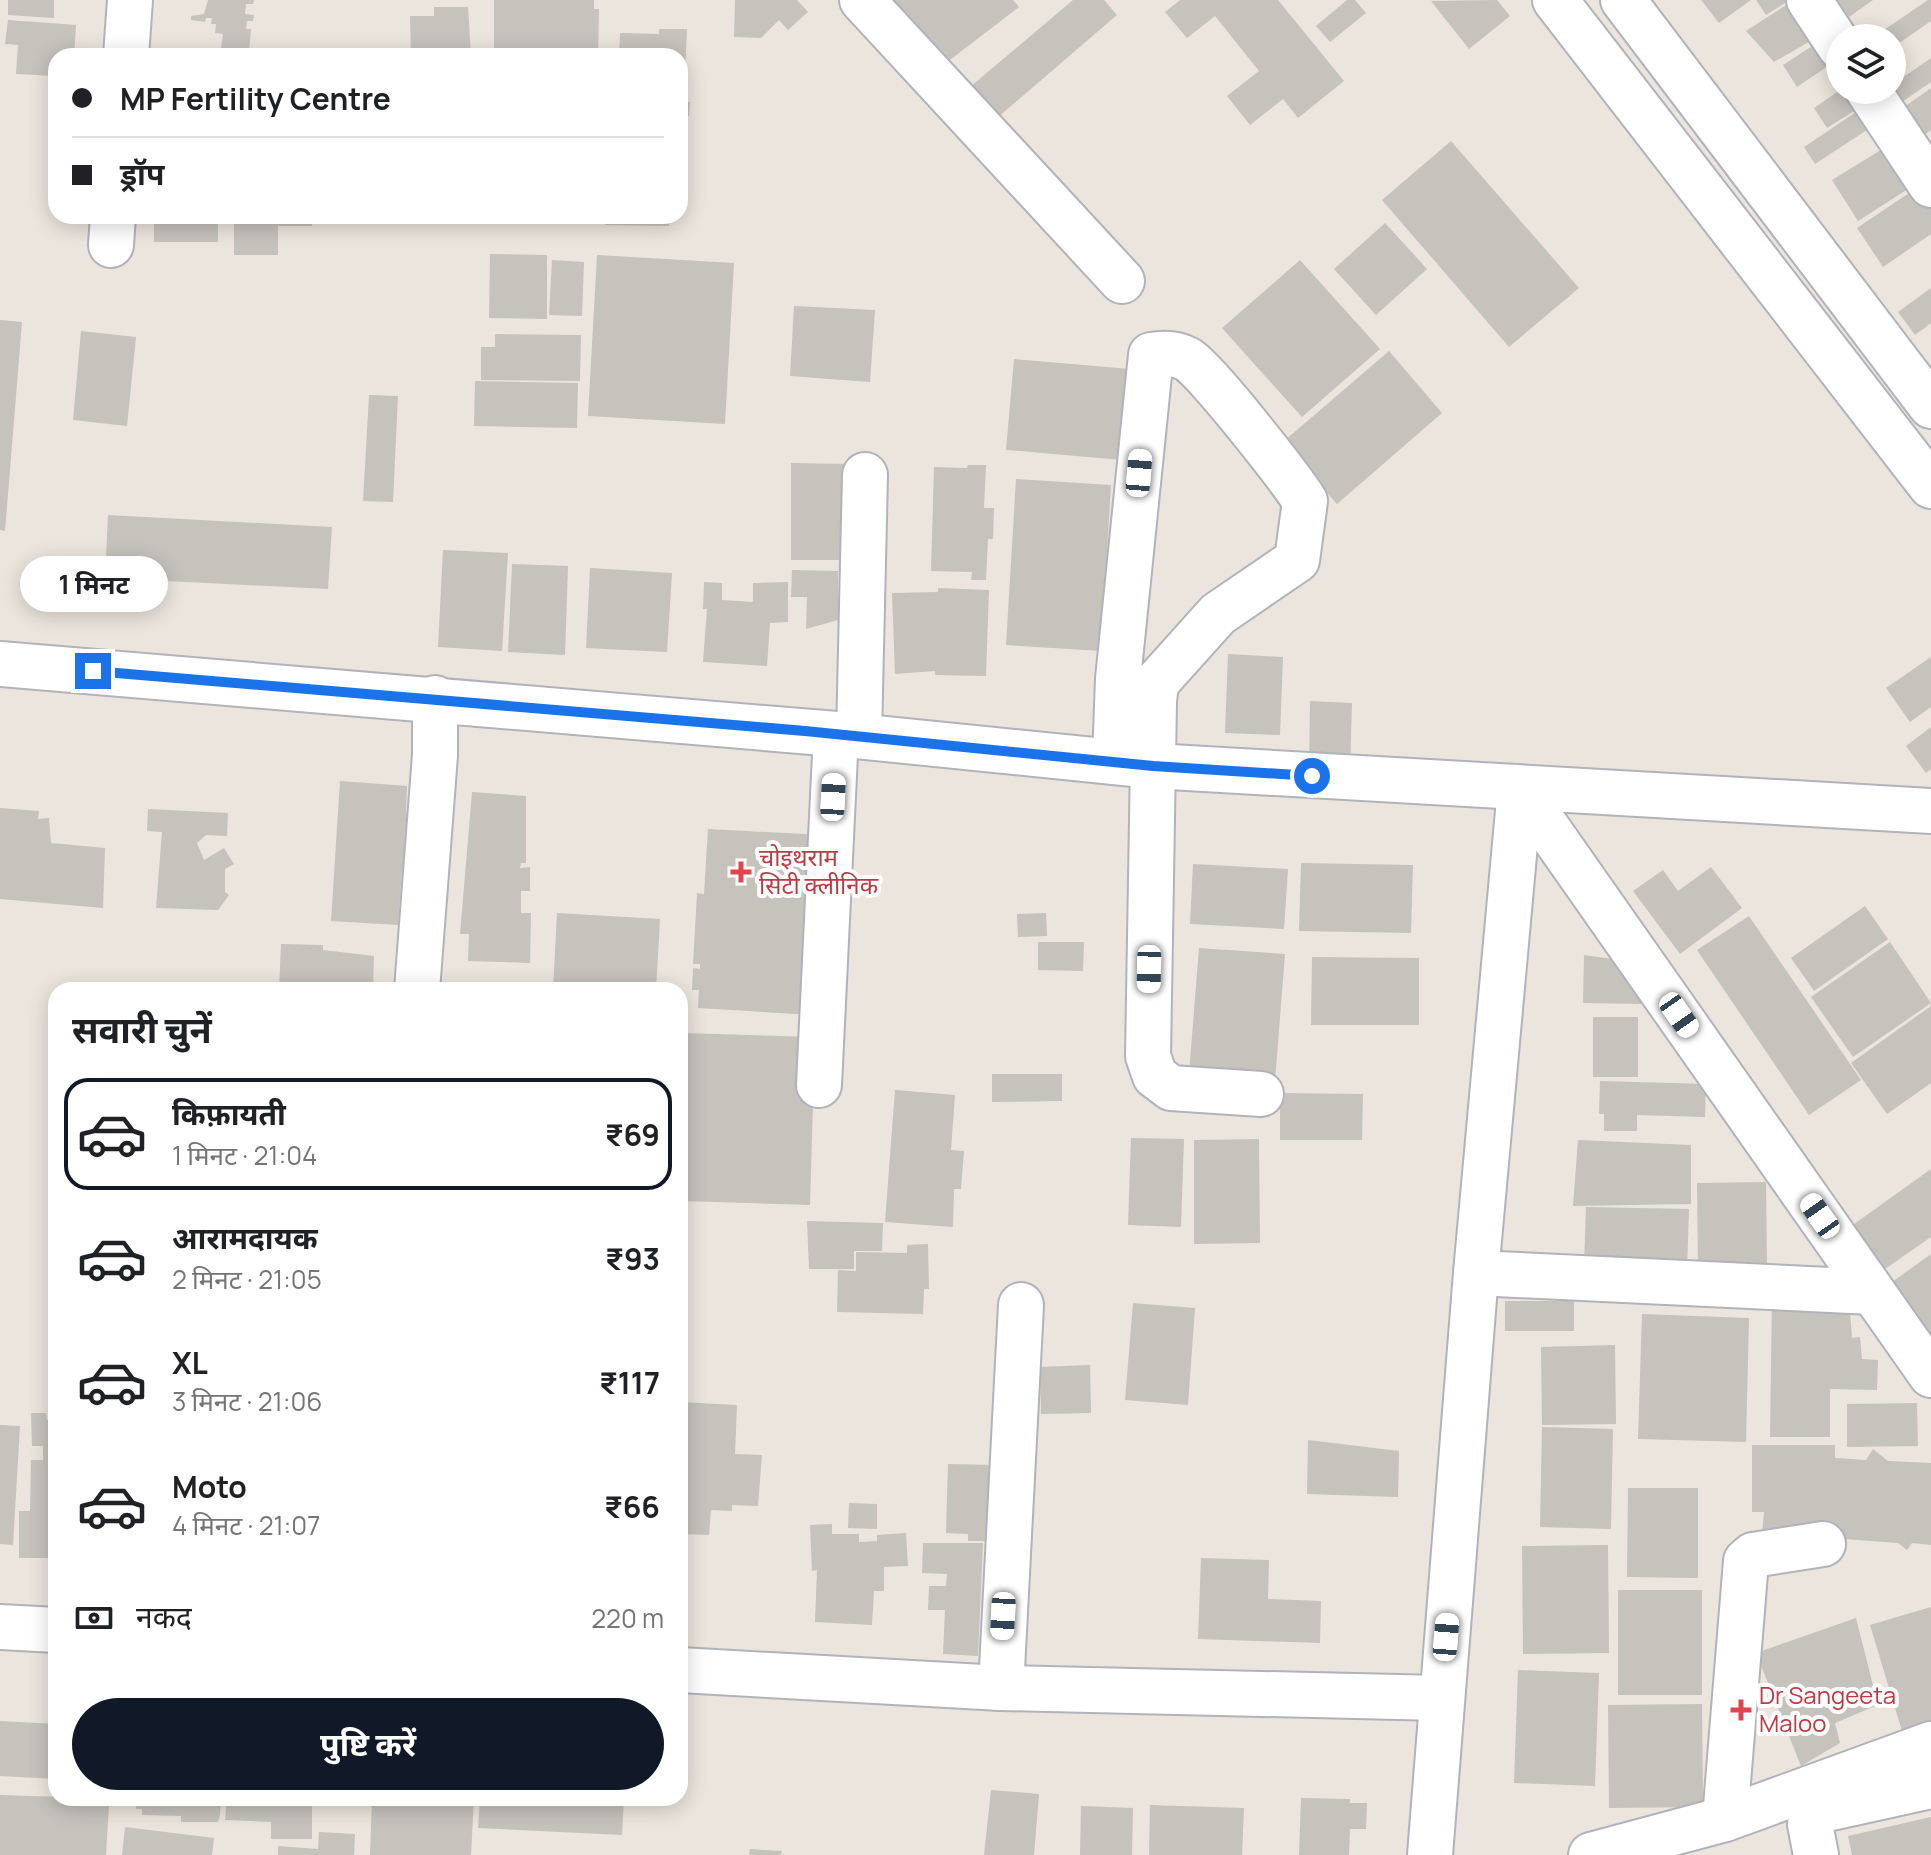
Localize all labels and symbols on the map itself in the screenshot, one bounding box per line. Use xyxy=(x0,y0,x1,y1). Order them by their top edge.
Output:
car xyxy=(1125,448,1153,498)
callout: 1 मिनट xyxy=(19,555,167,611)
route end xyxy=(75,653,111,689)
route start xyxy=(1294,758,1330,794)
car xyxy=(820,772,846,822)
place label: चोइथराम सिटी क्लीनिक xyxy=(759,840,879,901)
marker: चोइथराम सिटी क्लीनिक xyxy=(730,861,752,883)
car xyxy=(1137,945,1161,993)
car xyxy=(1655,988,1703,1042)
car xyxy=(1796,1189,1844,1243)
car xyxy=(990,1591,1016,1641)
car xyxy=(1432,1612,1460,1662)
place label: Dr Sangeeta Maloo xyxy=(1759,1678,1896,1739)
marker: Dr Sangeeta Maloo xyxy=(1730,1699,1752,1721)

